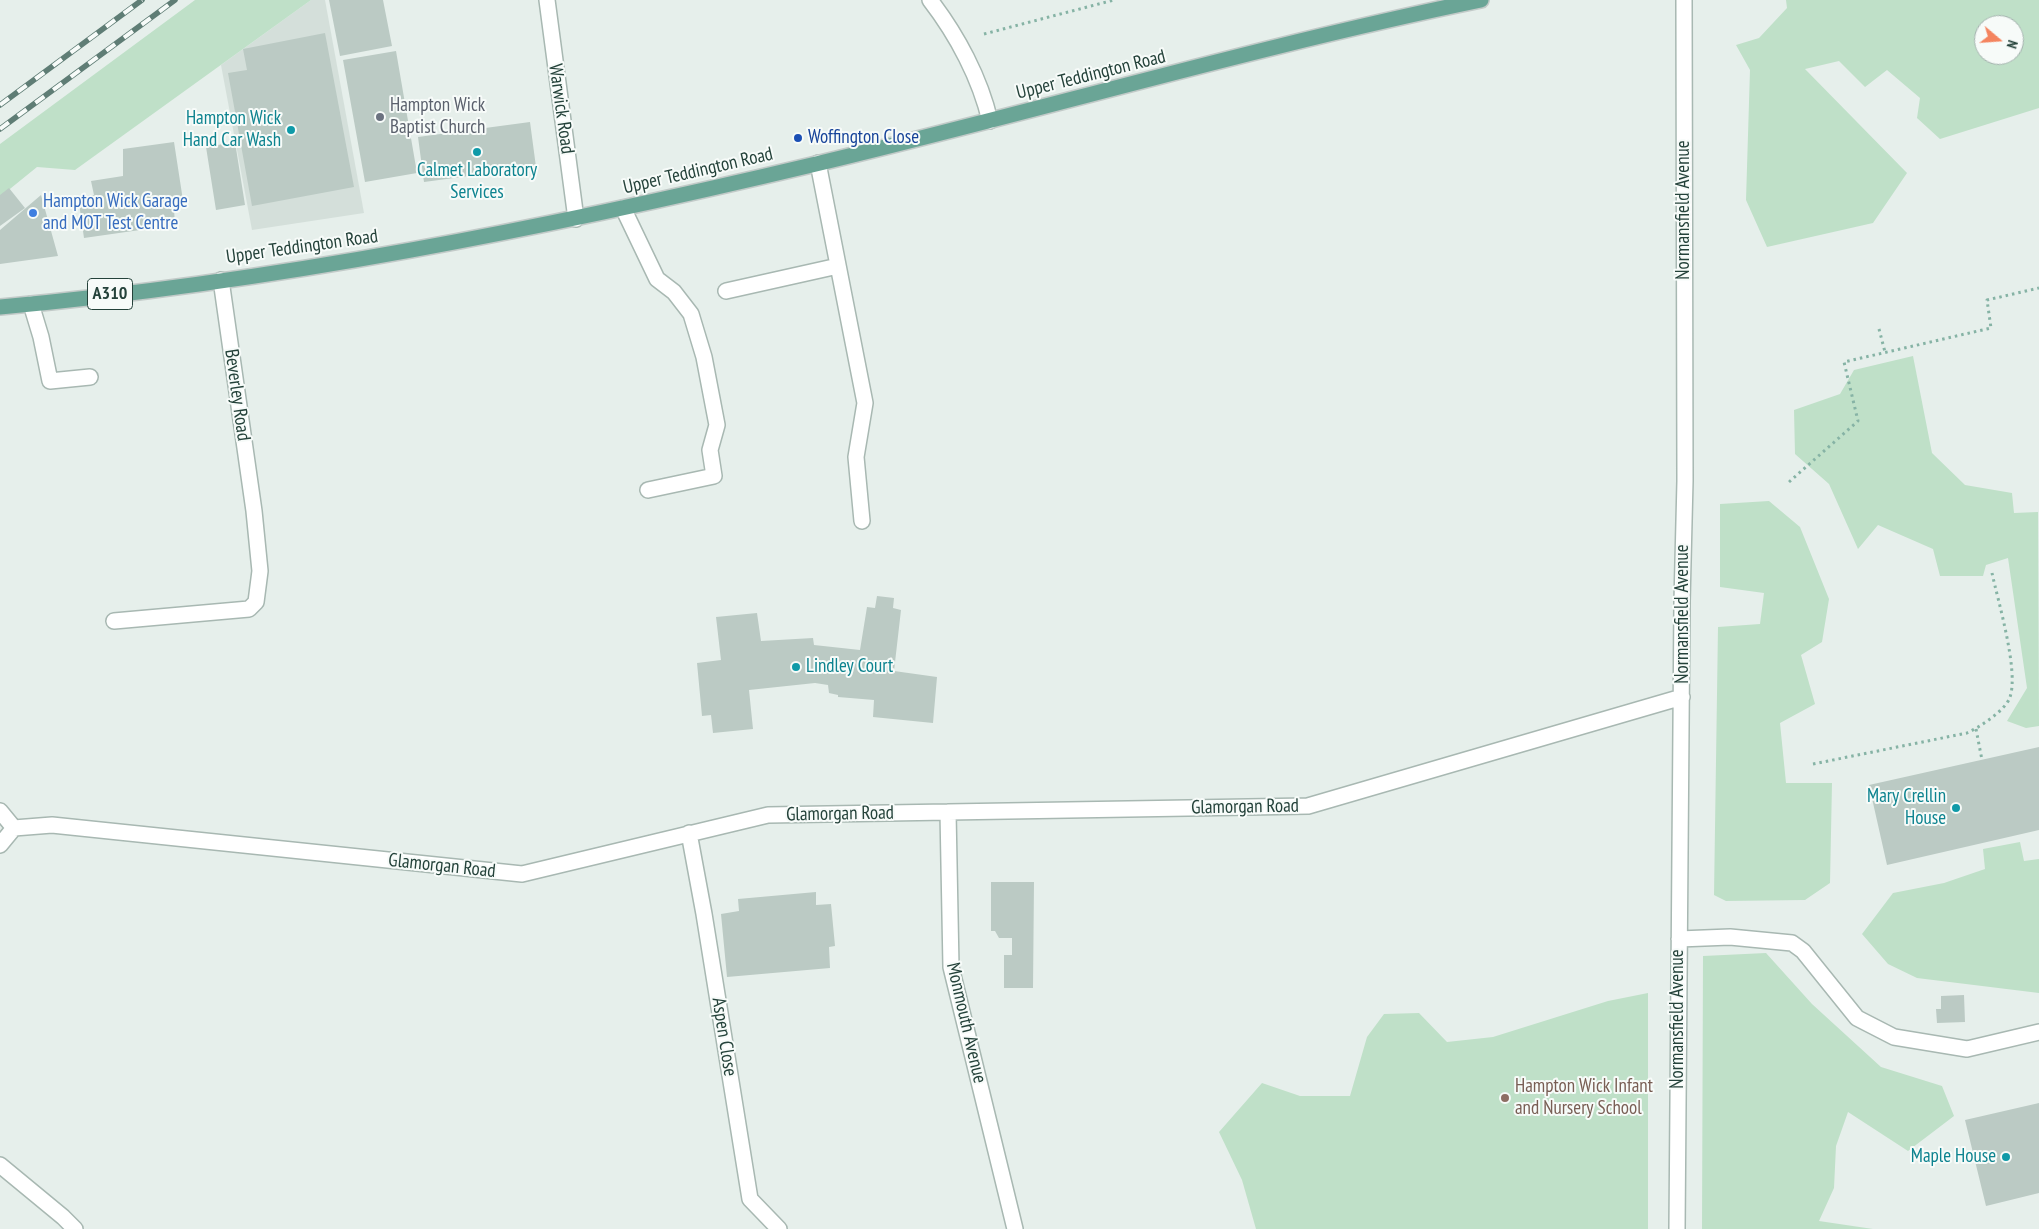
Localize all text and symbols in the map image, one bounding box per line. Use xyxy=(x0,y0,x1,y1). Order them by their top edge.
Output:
north arrow xyxy=(1974,15,2024,65)
text: N xyxy=(2003,38,2022,51)
street label: Upper Teddington Road xyxy=(1014,45,1168,105)
street label: Warwick Road xyxy=(543,62,579,156)
place label: Hampton Wick Baptist Church xyxy=(390,95,485,139)
place label: Hampton Wick Hand Car Wash xyxy=(183,108,281,152)
marker: Hampton Wick Baptist Church xyxy=(374,111,386,123)
marker: Hampton Wick Hand Car Wash xyxy=(285,124,297,136)
place label: Woffington Close xyxy=(808,127,919,149)
marker: Woffington Close xyxy=(792,132,804,144)
street label: Normansfield Avenue xyxy=(1673,140,1695,280)
street label: Upper Teddington Road xyxy=(621,143,775,199)
marker: Calmet Laboratory Services xyxy=(471,146,483,158)
place label: Calmet Laboratory Services xyxy=(417,160,537,204)
place label: Hampton Wick Garage and MOT Test Centre xyxy=(43,191,188,235)
marker: Hampton Wick Garage and MOT Test Centre xyxy=(27,207,39,219)
street label: Upper Teddington Road xyxy=(225,225,379,269)
road number: A310 xyxy=(88,278,132,310)
street label: Beverley Road xyxy=(219,348,255,442)
street label: Normansfield Avenue xyxy=(1672,544,1694,684)
place label: Lindley Court xyxy=(806,656,893,678)
marker: Lindley Court xyxy=(790,661,802,673)
place label: Mary Crellin House xyxy=(1867,786,1946,830)
street label: Glamorgan Road xyxy=(1191,795,1299,819)
street label: Glamorgan Road xyxy=(786,802,894,826)
marker: Mary Crellin House xyxy=(1950,802,1962,814)
street label: Glamorgan Road xyxy=(387,849,497,883)
street label: Normansfield Avenue xyxy=(1667,949,1689,1089)
street label: Monmouth Avenue xyxy=(941,960,991,1086)
street label: Aspen Close xyxy=(707,996,741,1078)
place label: Hampton Wick Infant and Nursery School xyxy=(1515,1076,1653,1120)
marker: Hampton Wick Infant and Nursery School xyxy=(1499,1092,1511,1104)
place label: Maple House xyxy=(1911,1146,1996,1168)
marker: Maple House xyxy=(2000,1151,2012,1163)

